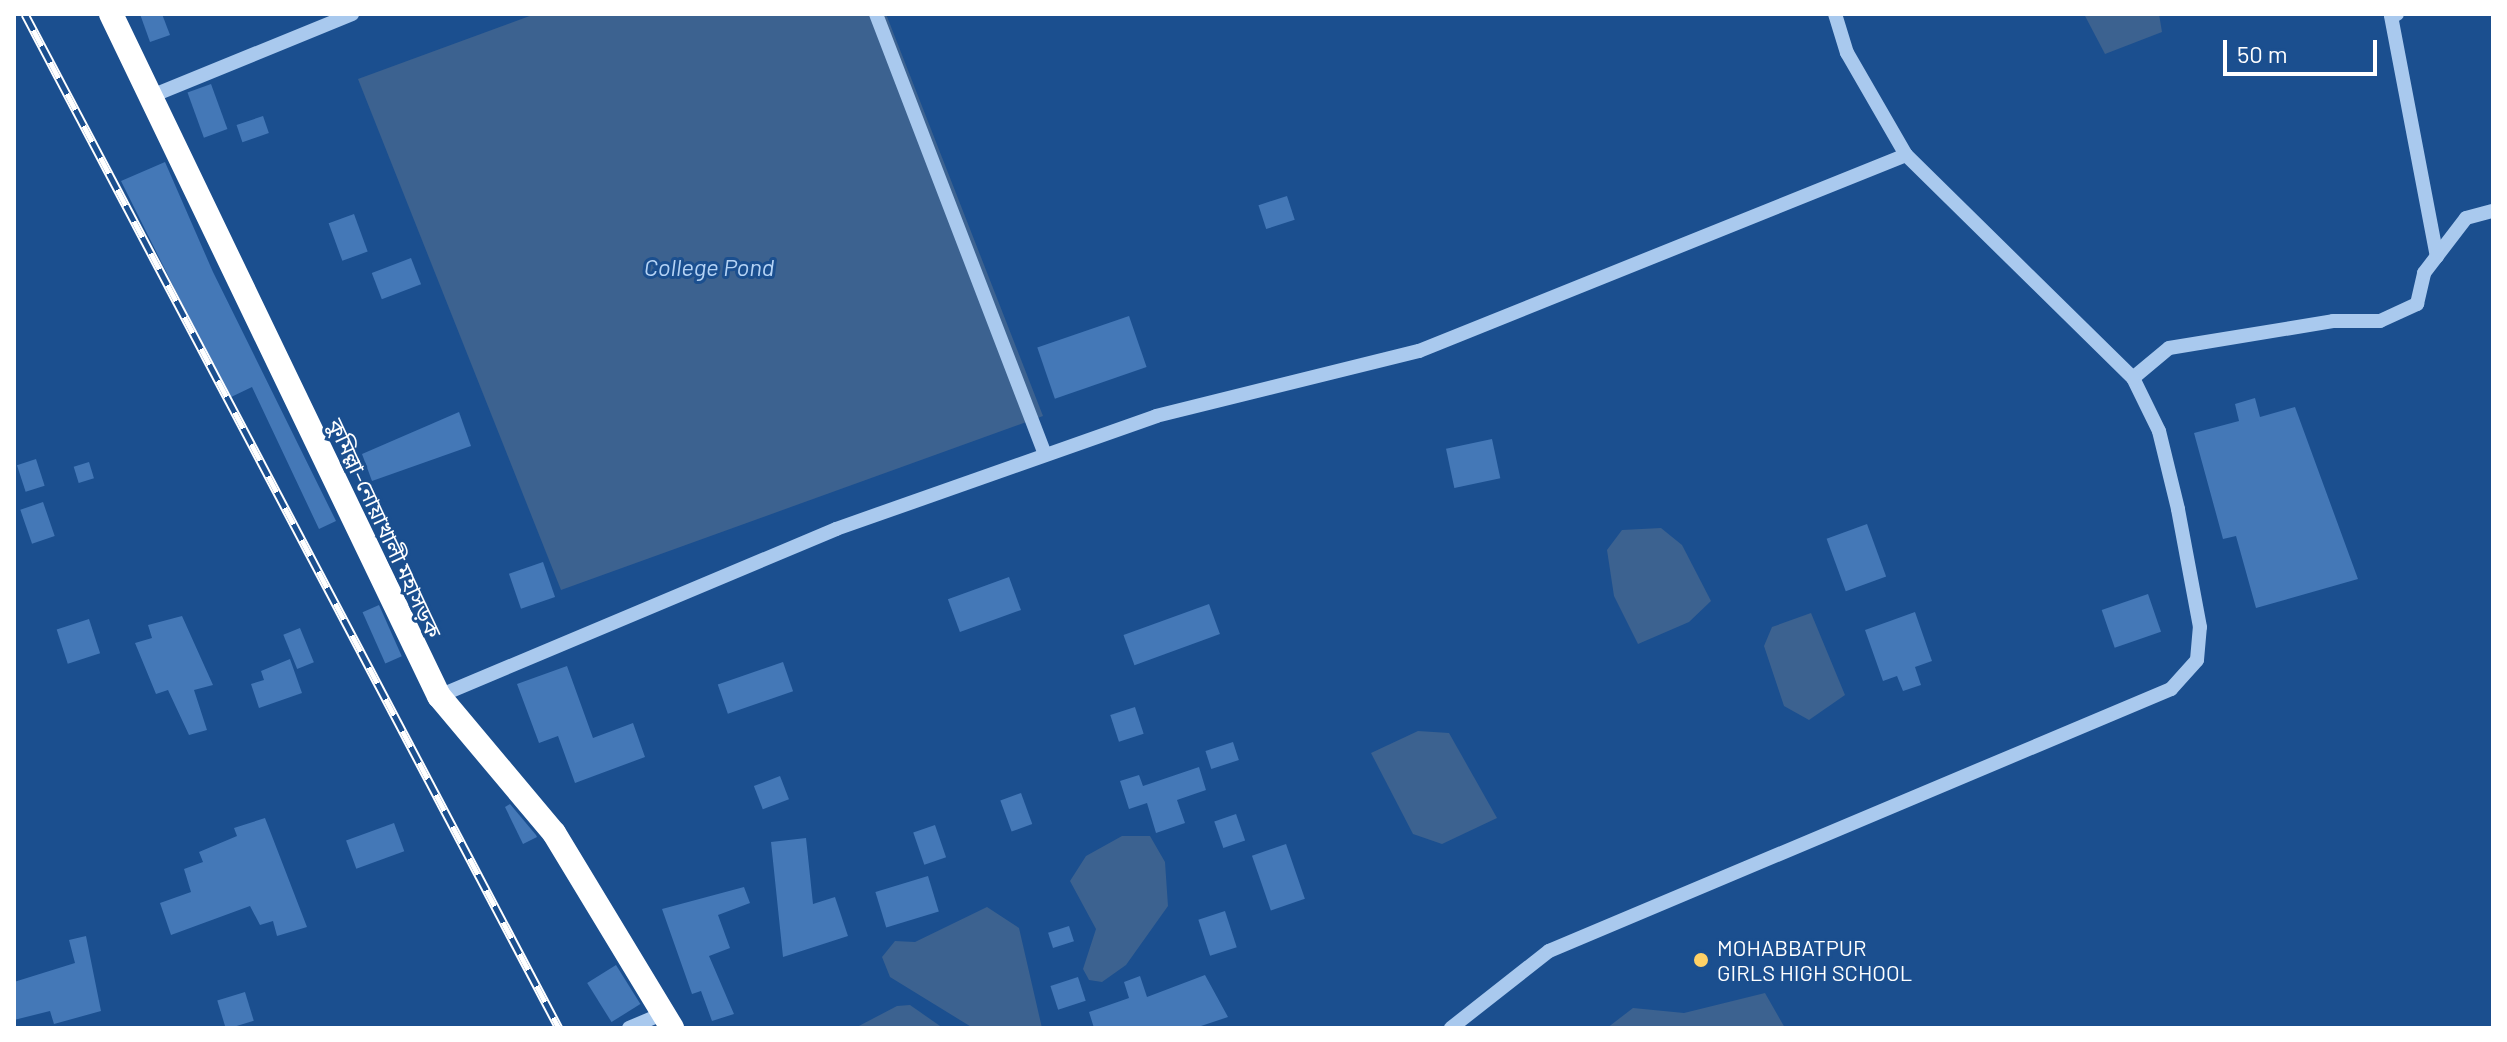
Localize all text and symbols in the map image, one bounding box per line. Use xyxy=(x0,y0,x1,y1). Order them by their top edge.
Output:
scale bar xyxy=(2227,24,2381,74)
text: 50 m xyxy=(2237,39,2288,68)
water label: College Pond xyxy=(644,253,774,281)
street label: কুমিল্লা–নোয়াখালী মহাসড়ক xyxy=(323,414,447,642)
place label: MOHABBATPUR GIRLS HIGH SCHOOL xyxy=(1717,934,1912,986)
marker: MOHABBATPUR GIRLS HIGH SCHOOL xyxy=(1692,951,1710,969)

